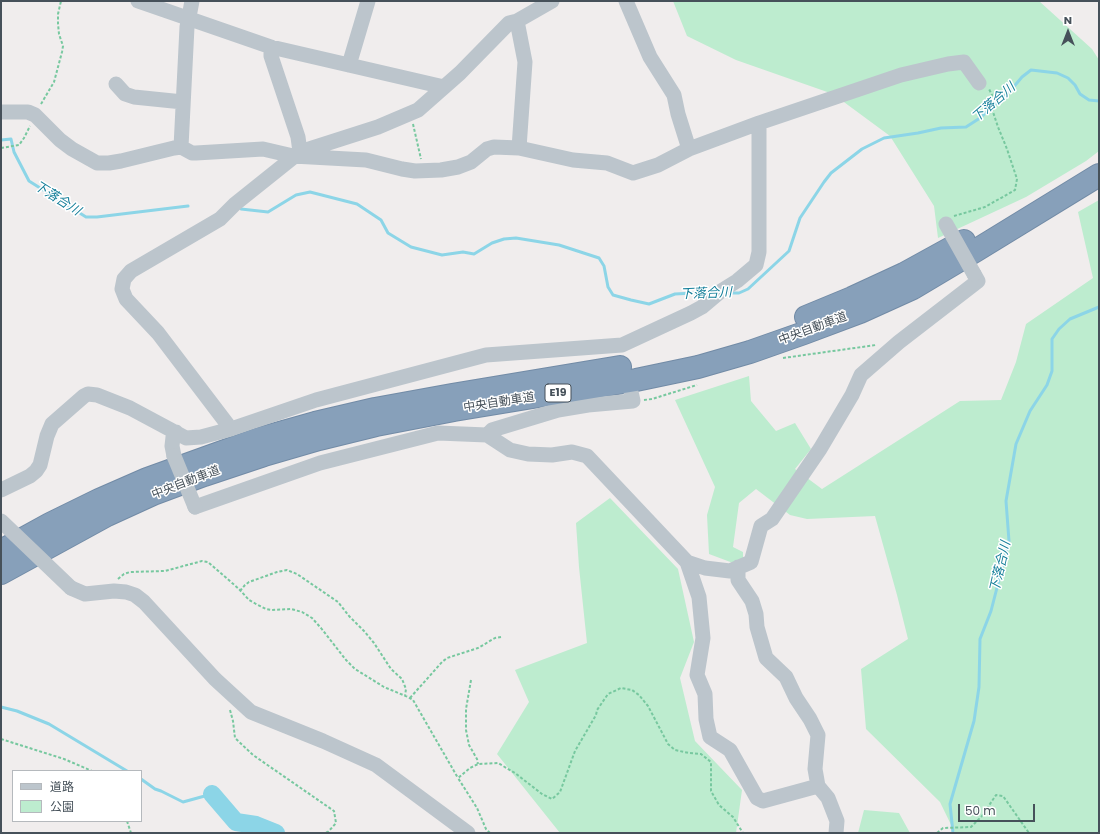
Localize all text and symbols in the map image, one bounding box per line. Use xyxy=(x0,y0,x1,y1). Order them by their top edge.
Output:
north arrow xyxy=(1048,12,1088,52)
text: N xyxy=(1064,12,1072,28)
water label: 下落合川 xyxy=(969,80,1019,126)
water label: 下落合川 xyxy=(31,179,83,219)
water label: 下落合川 xyxy=(680,285,732,303)
street label: 中央自動車道 xyxy=(777,310,849,348)
road number: E19 xyxy=(545,384,571,402)
street label: 中央自動車道 xyxy=(462,390,536,416)
street label: 中央自動車道 xyxy=(150,463,222,503)
water label: 下落合川 xyxy=(988,540,1014,594)
legend xyxy=(12,770,142,822)
text: 道路 xyxy=(50,778,74,795)
scale bar xyxy=(960,796,1037,822)
text: 公園 xyxy=(50,798,74,815)
text: 50 m xyxy=(965,802,996,819)

